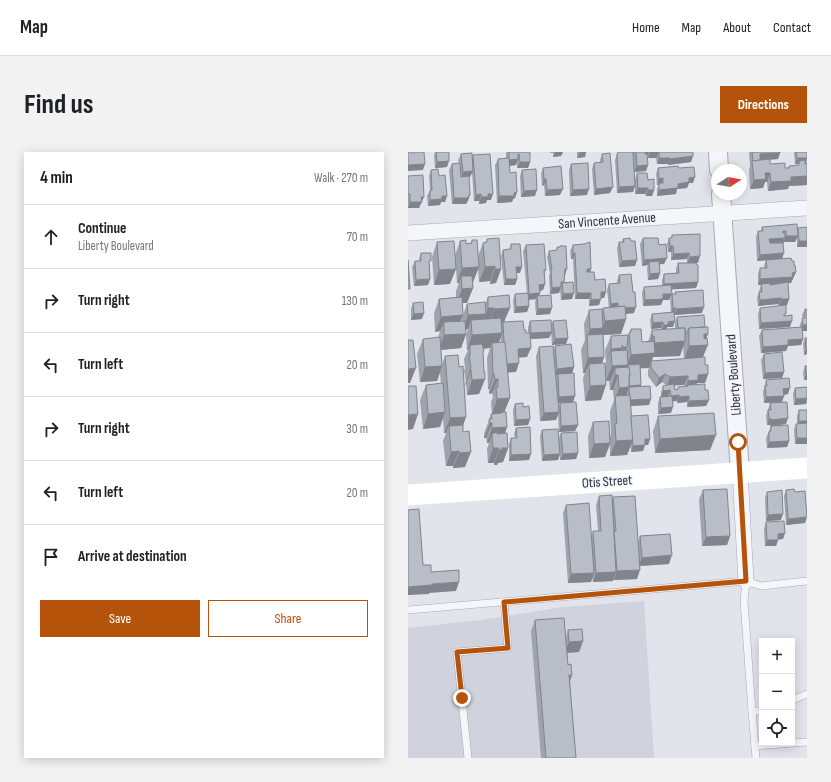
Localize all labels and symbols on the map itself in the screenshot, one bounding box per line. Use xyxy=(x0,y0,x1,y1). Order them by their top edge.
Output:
north arrow xyxy=(711,164,747,200)
street label: San Vincente Avenue xyxy=(558,209,657,232)
street label: Liberty Boulevard xyxy=(722,334,745,416)
route start xyxy=(729,433,747,451)
street label: Otis Street xyxy=(581,471,633,492)
route end xyxy=(453,689,471,707)

